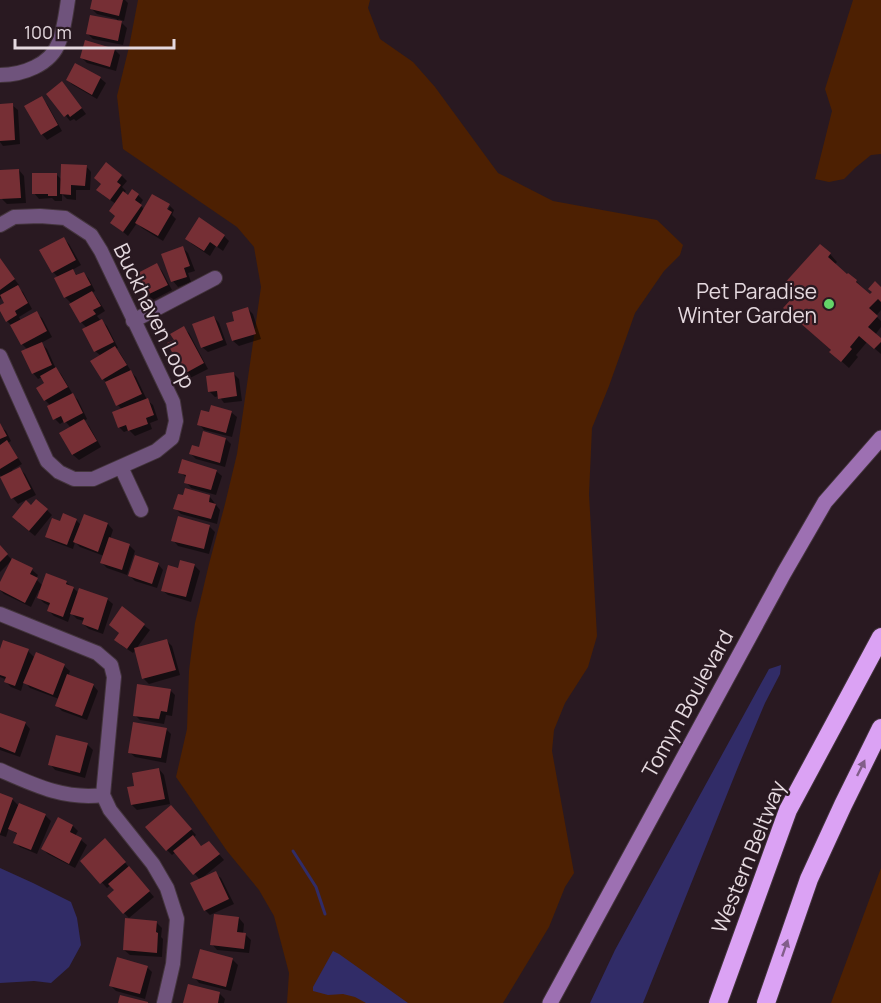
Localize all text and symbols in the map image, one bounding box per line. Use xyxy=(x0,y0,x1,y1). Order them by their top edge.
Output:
scale bar xyxy=(15,12,174,50)
text: 100 m xyxy=(24,20,72,44)
street label: Buckhaven Loop xyxy=(108,238,202,393)
place label: Pet Paradise Winter Garden xyxy=(678,277,817,329)
marker: Pet Paradise Winter Garden xyxy=(822,297,836,311)
street label: Tomyn Boulevard xyxy=(635,625,739,782)
one-way arrow xyxy=(856,760,866,777)
street label: Western Beltway xyxy=(705,776,791,937)
one-way arrow xyxy=(781,939,791,957)

